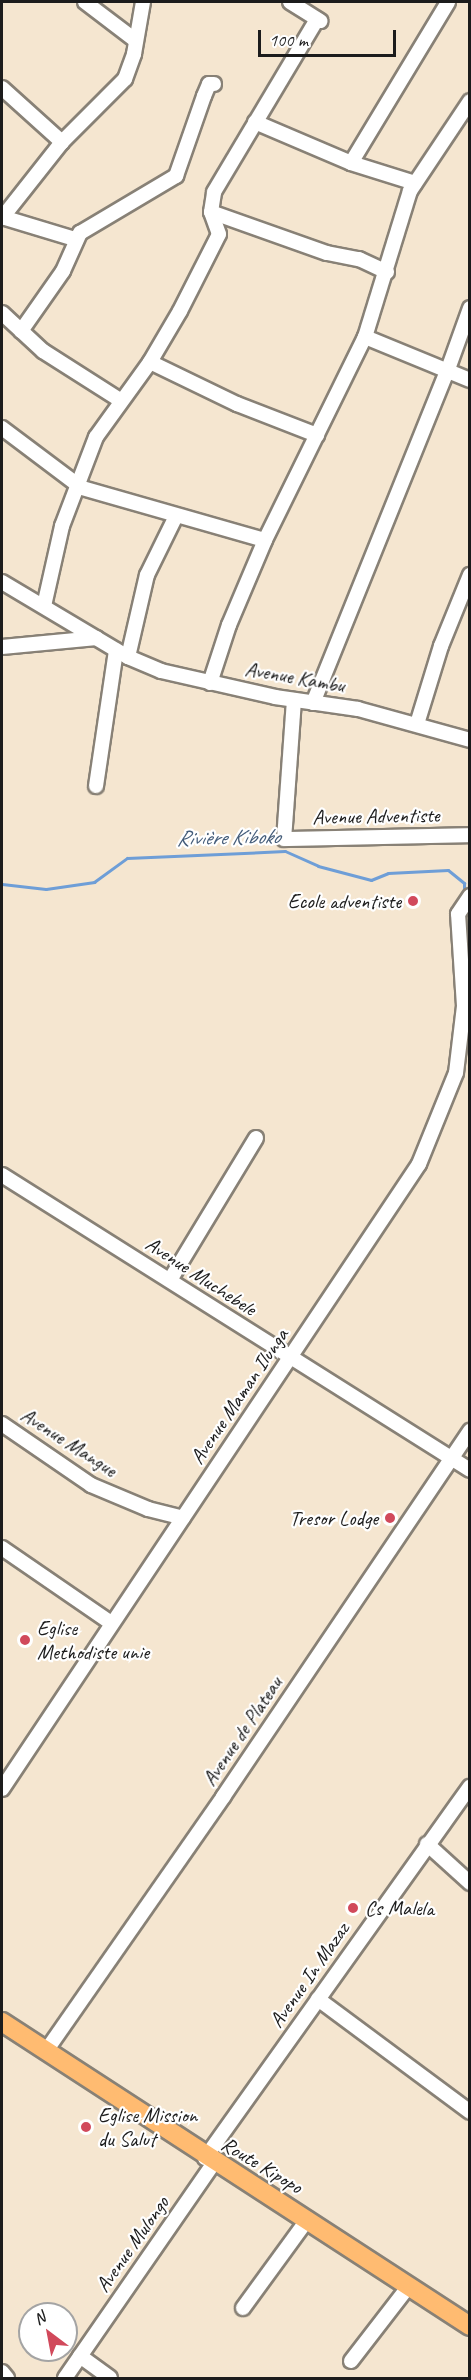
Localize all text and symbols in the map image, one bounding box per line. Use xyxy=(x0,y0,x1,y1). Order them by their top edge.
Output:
scale bar xyxy=(261,18,399,56)
text: 100 m xyxy=(269,29,308,51)
street label: Avenue Kambu xyxy=(243,656,347,698)
street label: Avenue Adventiste xyxy=(312,802,440,830)
water label: Rivière Kiboko xyxy=(176,824,280,852)
place label: Ecole adventiste xyxy=(287,888,401,914)
marker: Ecole adventiste xyxy=(406,894,420,908)
street label: Avenue Muchebele xyxy=(141,1231,261,1321)
street label: Avenue Maman Ilunga xyxy=(184,1324,294,1468)
street label: Avenue Mangue xyxy=(16,1402,122,1482)
place label: Tresor Lodge xyxy=(290,1505,378,1531)
marker: Tresor Lodge xyxy=(383,1511,397,1525)
place label: Eglise Methodiste unie xyxy=(37,1615,149,1665)
marker: Eglise Methodiste unie xyxy=(18,1633,32,1647)
street label: Avenue de Plateau xyxy=(196,1672,288,1790)
place label: Cs Malela xyxy=(365,1895,434,1921)
marker: Cs Malela xyxy=(346,1901,360,1915)
street label: Avenue In Mazaz xyxy=(264,1918,354,2032)
place label: Eglise Mission du Salut xyxy=(98,2102,197,2152)
marker: Eglise Mission du Salut xyxy=(79,2120,93,2134)
street label: Route Kipopo xyxy=(217,2131,307,2199)
street label: Avenue Mulongo xyxy=(90,2191,174,2297)
north arrow xyxy=(18,2302,78,2362)
text: N xyxy=(30,2307,49,2330)

